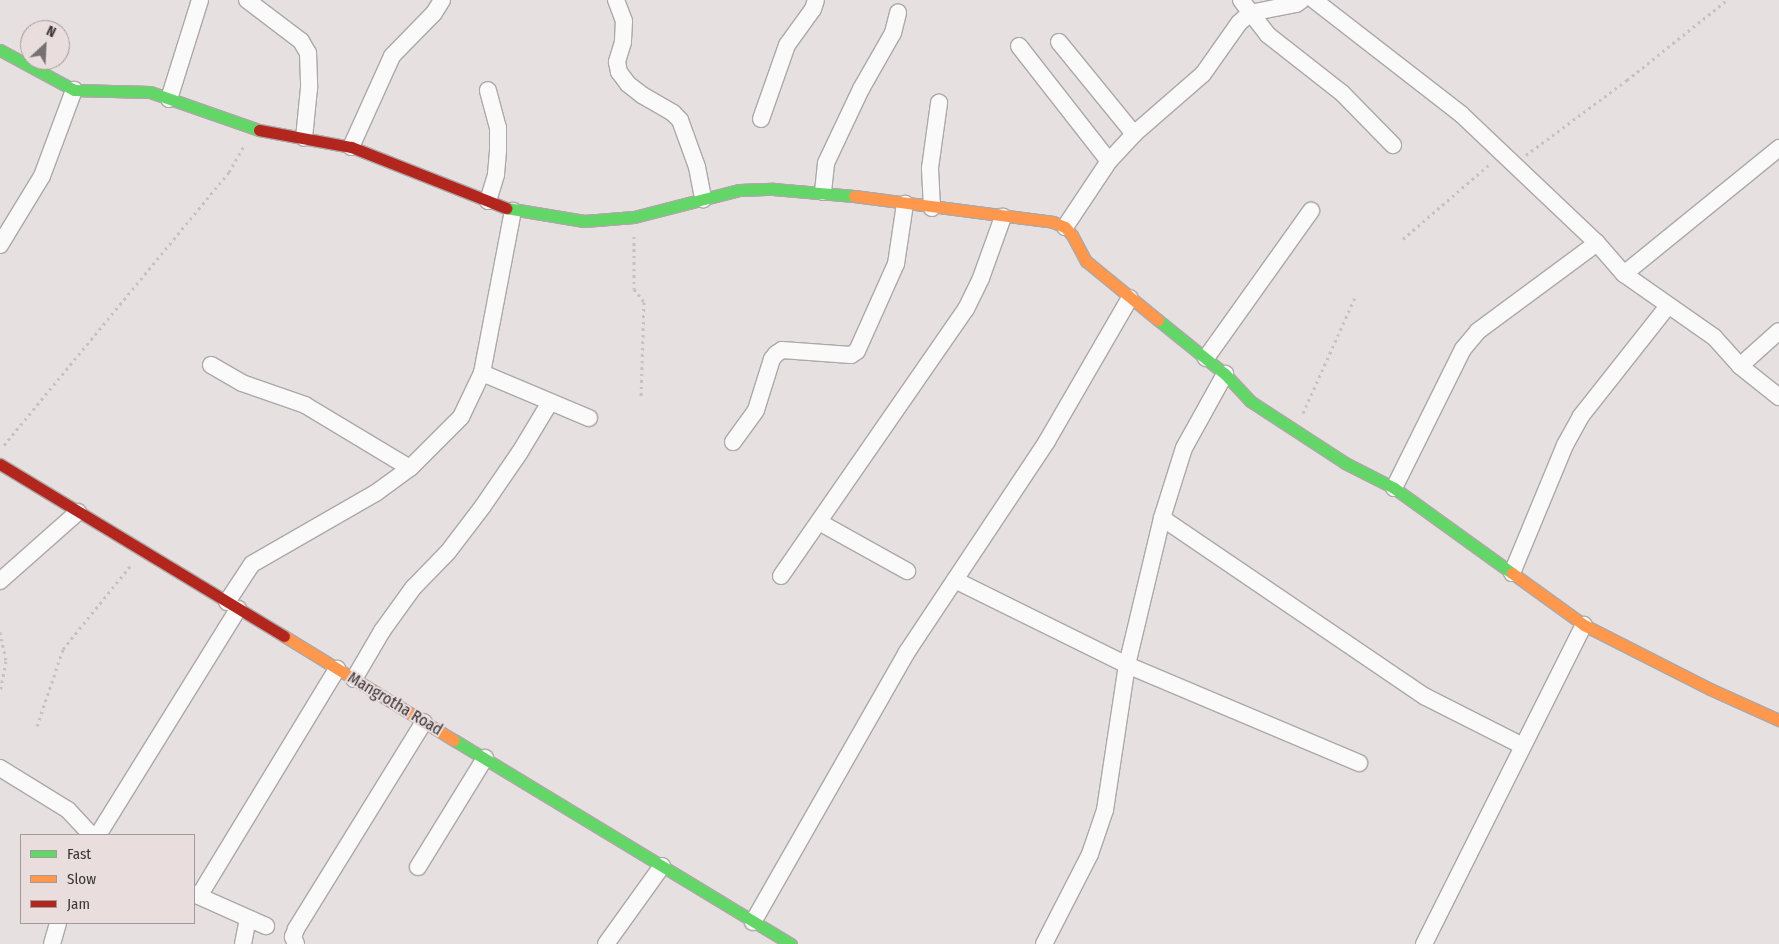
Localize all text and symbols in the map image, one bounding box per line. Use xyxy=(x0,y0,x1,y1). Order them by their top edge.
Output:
north arrow xyxy=(20,20,70,70)
text: N xyxy=(44,22,59,41)
street label: Mangrotha Road xyxy=(344,668,446,740)
legend xyxy=(20,834,195,924)
text: Fast xyxy=(67,845,91,863)
text: Slow xyxy=(67,870,96,888)
text: Jam xyxy=(67,895,90,913)

